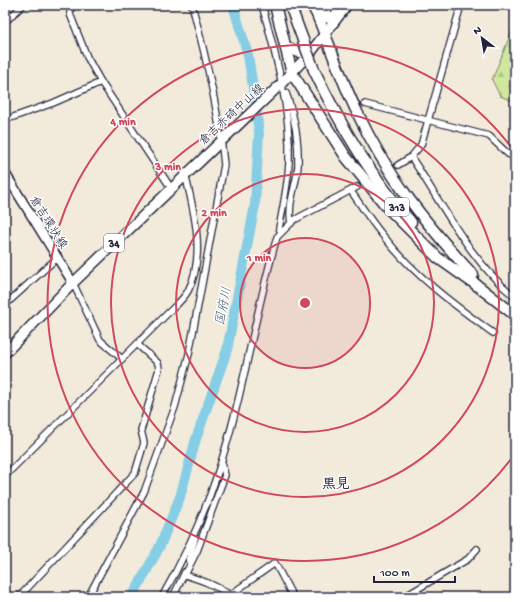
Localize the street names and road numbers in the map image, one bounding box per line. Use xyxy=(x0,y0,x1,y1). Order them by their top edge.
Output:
street label: 倉吉赤碕中山線 xyxy=(196,81,268,149)
street label: 倉吉環状線 xyxy=(25,193,70,252)
road number: 313 xyxy=(385,198,409,216)
road number: 34 xyxy=(104,234,124,252)

